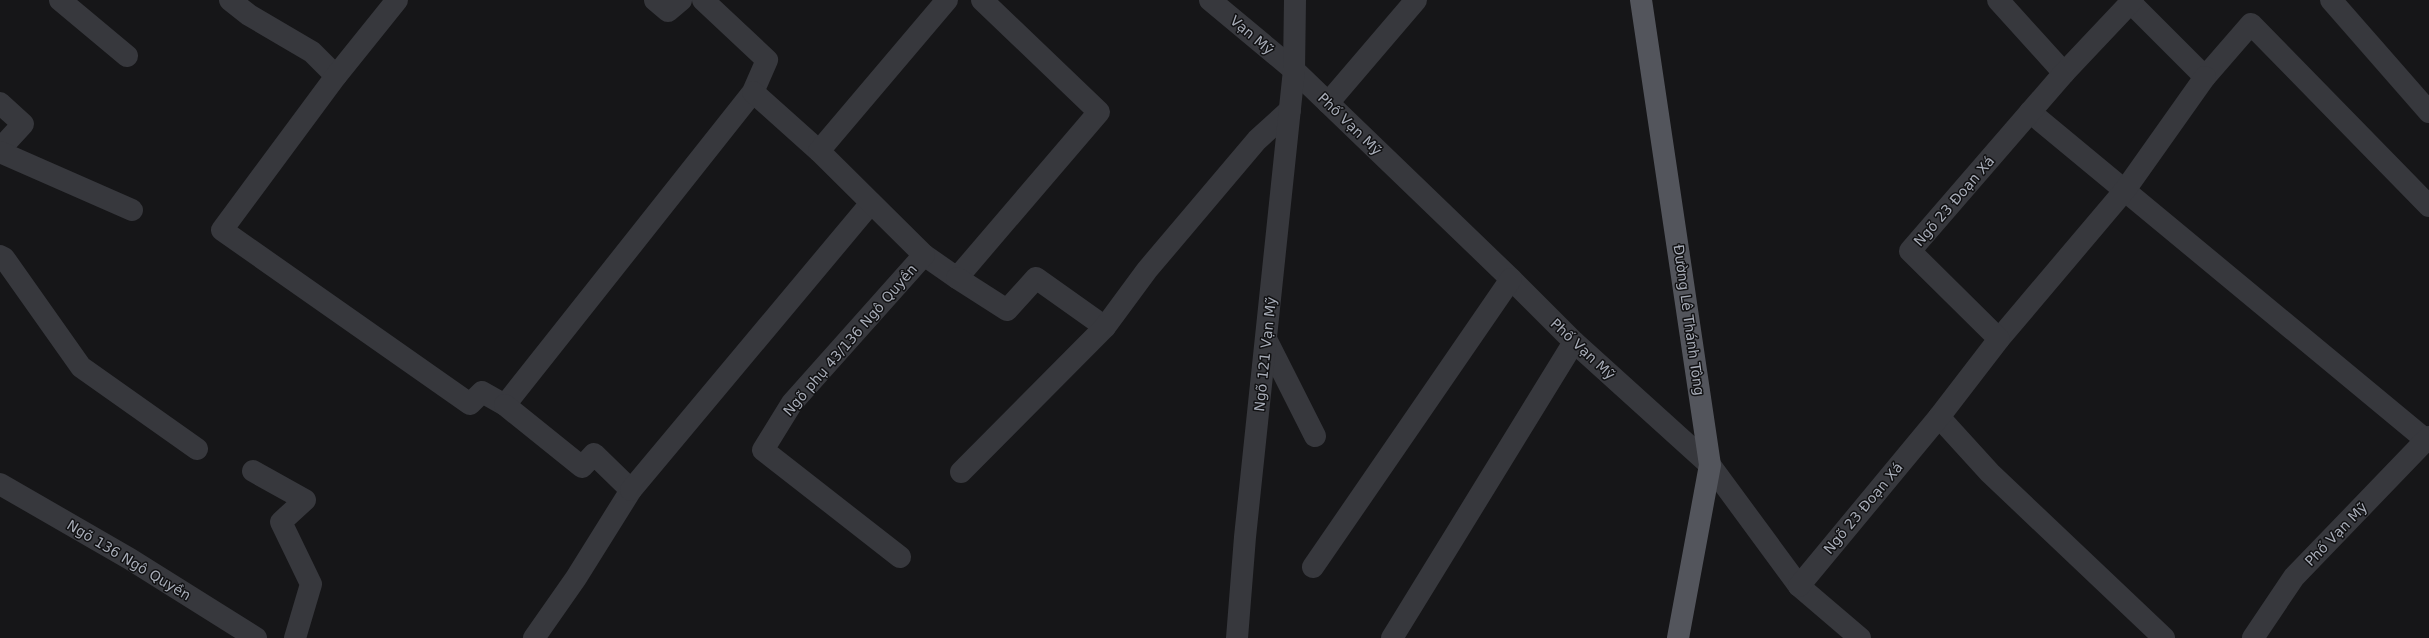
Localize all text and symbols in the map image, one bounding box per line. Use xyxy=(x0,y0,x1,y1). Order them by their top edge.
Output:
street label: Vạn Mỹ xyxy=(1227,12,1277,58)
street label: Phố Vạn Mỹ xyxy=(1315,90,1385,158)
street label: Ngõ 23 Đoạn Xá xyxy=(1911,153,1997,249)
street label: Đường Lê Thánh Tông xyxy=(1670,243,1708,397)
street label: Ngõ phụ 43/136 Ngô Quyền xyxy=(780,261,920,419)
street label: Ngõ 121 Vạn Mỹ xyxy=(1251,296,1279,412)
street label: Phố Vạn Mỹ xyxy=(1547,315,1619,383)
street label: Ngõ 23 Đoạn Xá xyxy=(1820,459,1906,557)
street label: Phố Vạn Mỹ xyxy=(2302,499,2370,569)
street label: Ngõ 136 Ngô Quyền xyxy=(64,517,194,603)

